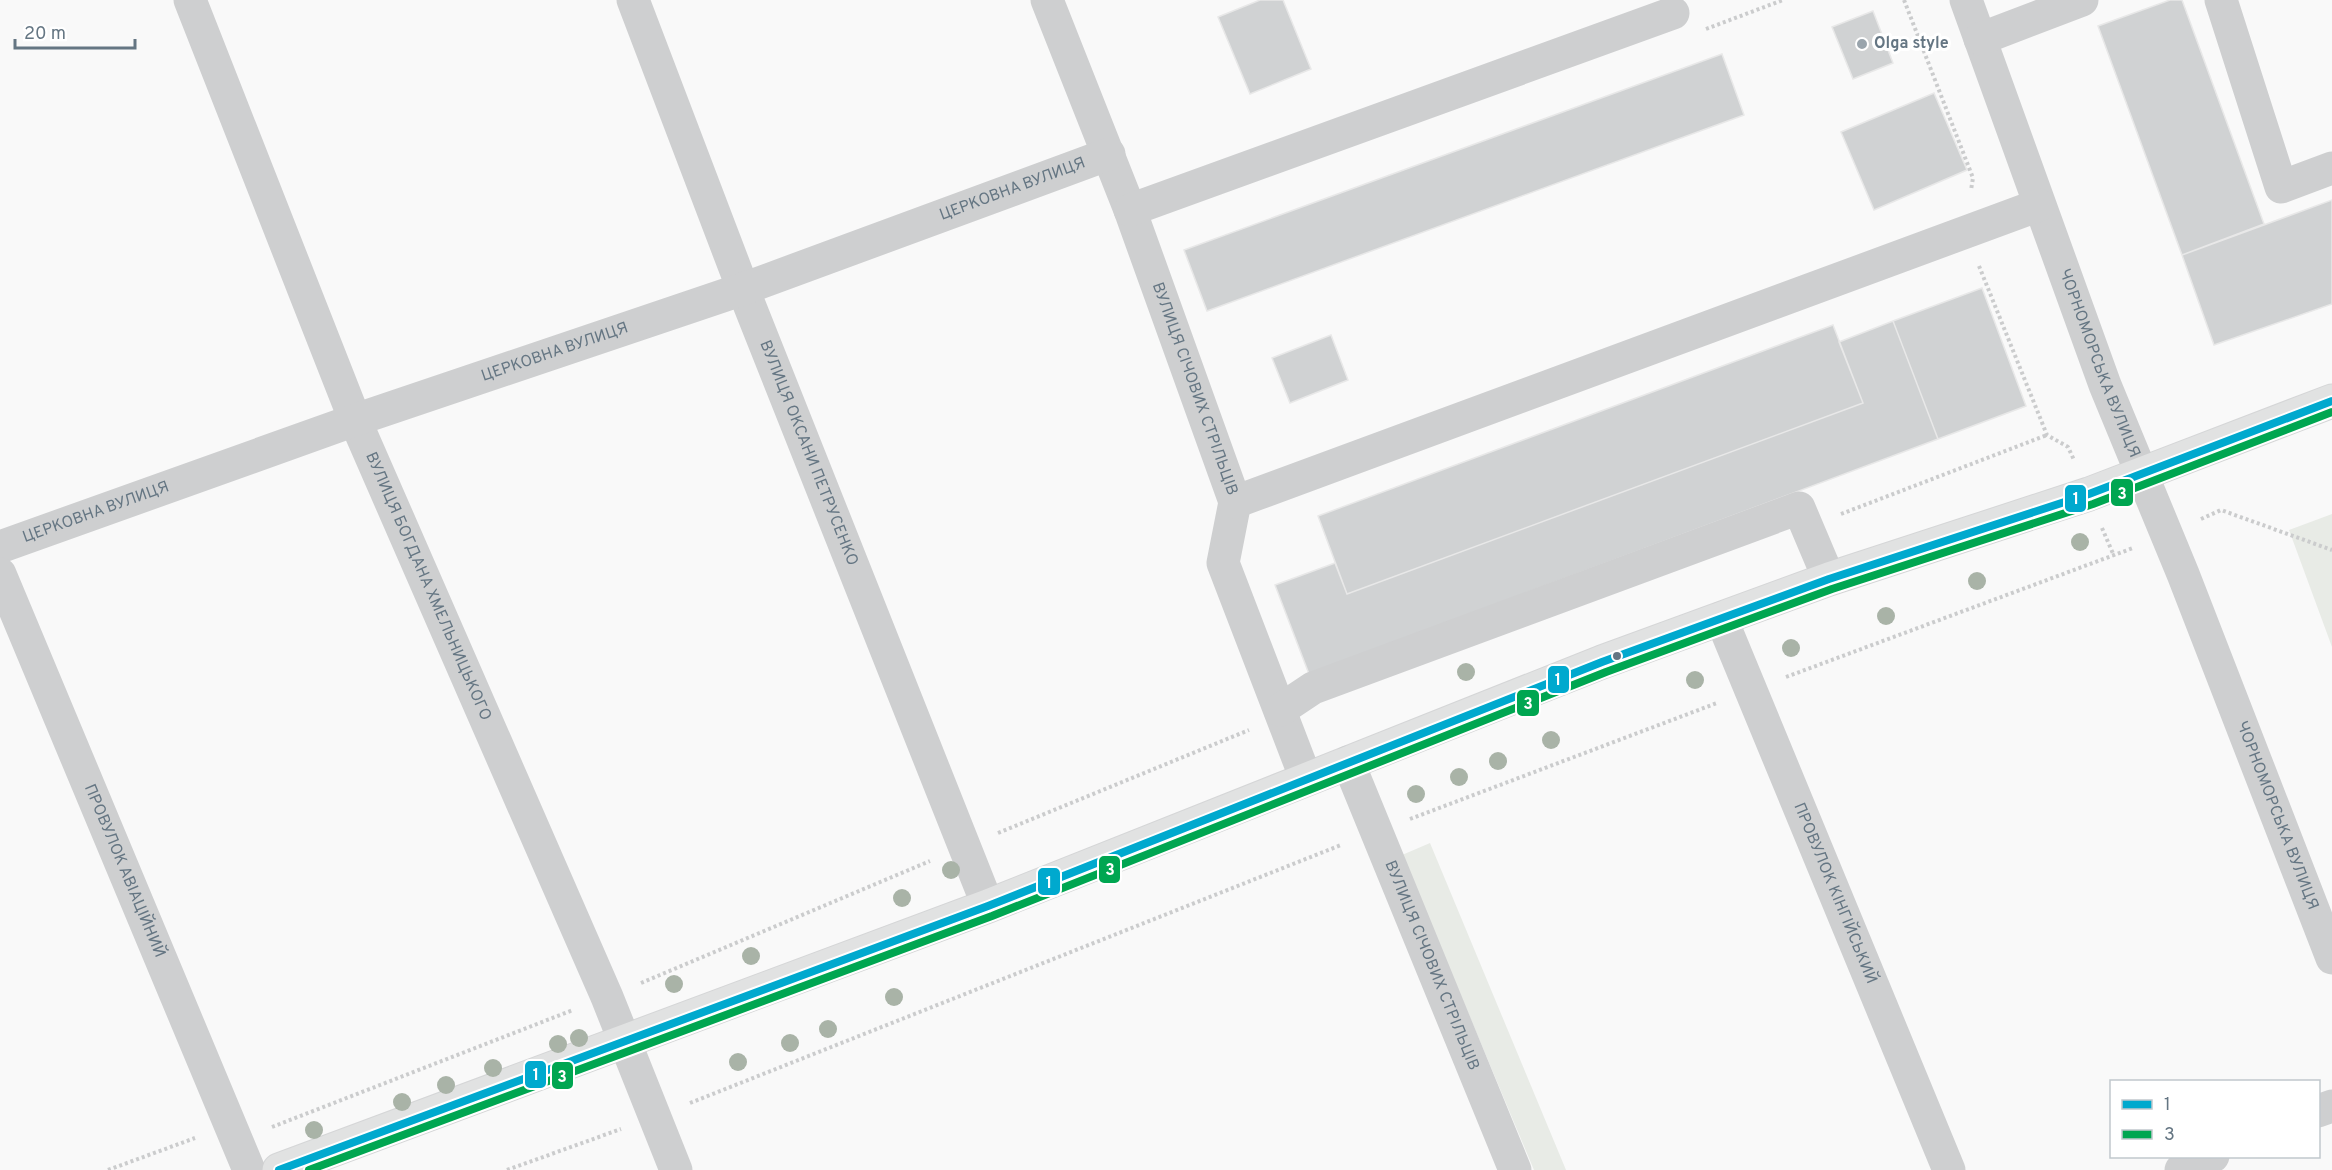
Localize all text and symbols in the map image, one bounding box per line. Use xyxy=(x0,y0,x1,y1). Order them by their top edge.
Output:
scale bar xyxy=(15,12,135,50)
text: 20 m xyxy=(24,23,66,46)
place label: Olga style xyxy=(1874,34,1949,54)
marker: Olga style xyxy=(1855,37,1869,51)
street label: ЦЕРКОВНА ВУЛИЦЯ xyxy=(937,153,1088,226)
street label: ЧОРНОМОРСЬКА ВУЛИЦЯ xyxy=(2054,266,2144,461)
street label: ВУЛИЦЯ СІЧОВИХ СТРІЛЬЦІВ xyxy=(1147,280,1242,498)
street label: ЦЕРКОВНА ВУЛИЦЯ xyxy=(479,318,631,387)
street label: ВУЛИЦЯ ОКСАНИ ПЕТРУСЕНКО xyxy=(755,338,862,569)
street label: ВУЛИЦЯ БОГДАНА ХМЕЛЬНИЦЬКОГО xyxy=(360,449,495,724)
street label: ЦЕРКОВНА ВУЛИЦЯ xyxy=(20,477,172,548)
line badge: 3 xyxy=(2110,478,2134,507)
line badge: 1 xyxy=(2064,484,2087,513)
text: 3 xyxy=(2117,485,2127,505)
text: 1 xyxy=(2073,490,2079,510)
unlabelled marker xyxy=(1611,650,1623,662)
line badge: 1 xyxy=(1547,665,1570,694)
text: 1 xyxy=(1555,671,1561,691)
line badge: 3 xyxy=(1516,689,1540,717)
text: 3 xyxy=(1523,695,1533,715)
street label: ЧОРНОМОРСЬКА ВУЛИЦЯ xyxy=(2231,719,2322,913)
street label: ПРОВУЛОК АВІАЦІЙНИЙ xyxy=(79,781,171,961)
street label: ПРОВУЛОК КІНГІЙСЬКИЙ xyxy=(1788,800,1883,987)
line badge: 3 xyxy=(1098,855,1121,884)
street label: ВУЛИЦЯ СІЧОВИХ СТРІЛЬЦІВ xyxy=(1380,858,1483,1073)
text: 3 xyxy=(1105,861,1115,881)
line badge: 1 xyxy=(1037,867,1061,896)
text: 1 xyxy=(1046,874,1052,894)
line badge: 1 xyxy=(524,1060,547,1089)
line badge: 3 xyxy=(551,1061,574,1090)
text: 1 xyxy=(533,1066,539,1086)
text: 3 xyxy=(557,1068,567,1088)
legend xyxy=(2110,1080,2320,1158)
text: 1 xyxy=(2164,1094,2171,1117)
text: 3 xyxy=(2164,1124,2175,1147)

